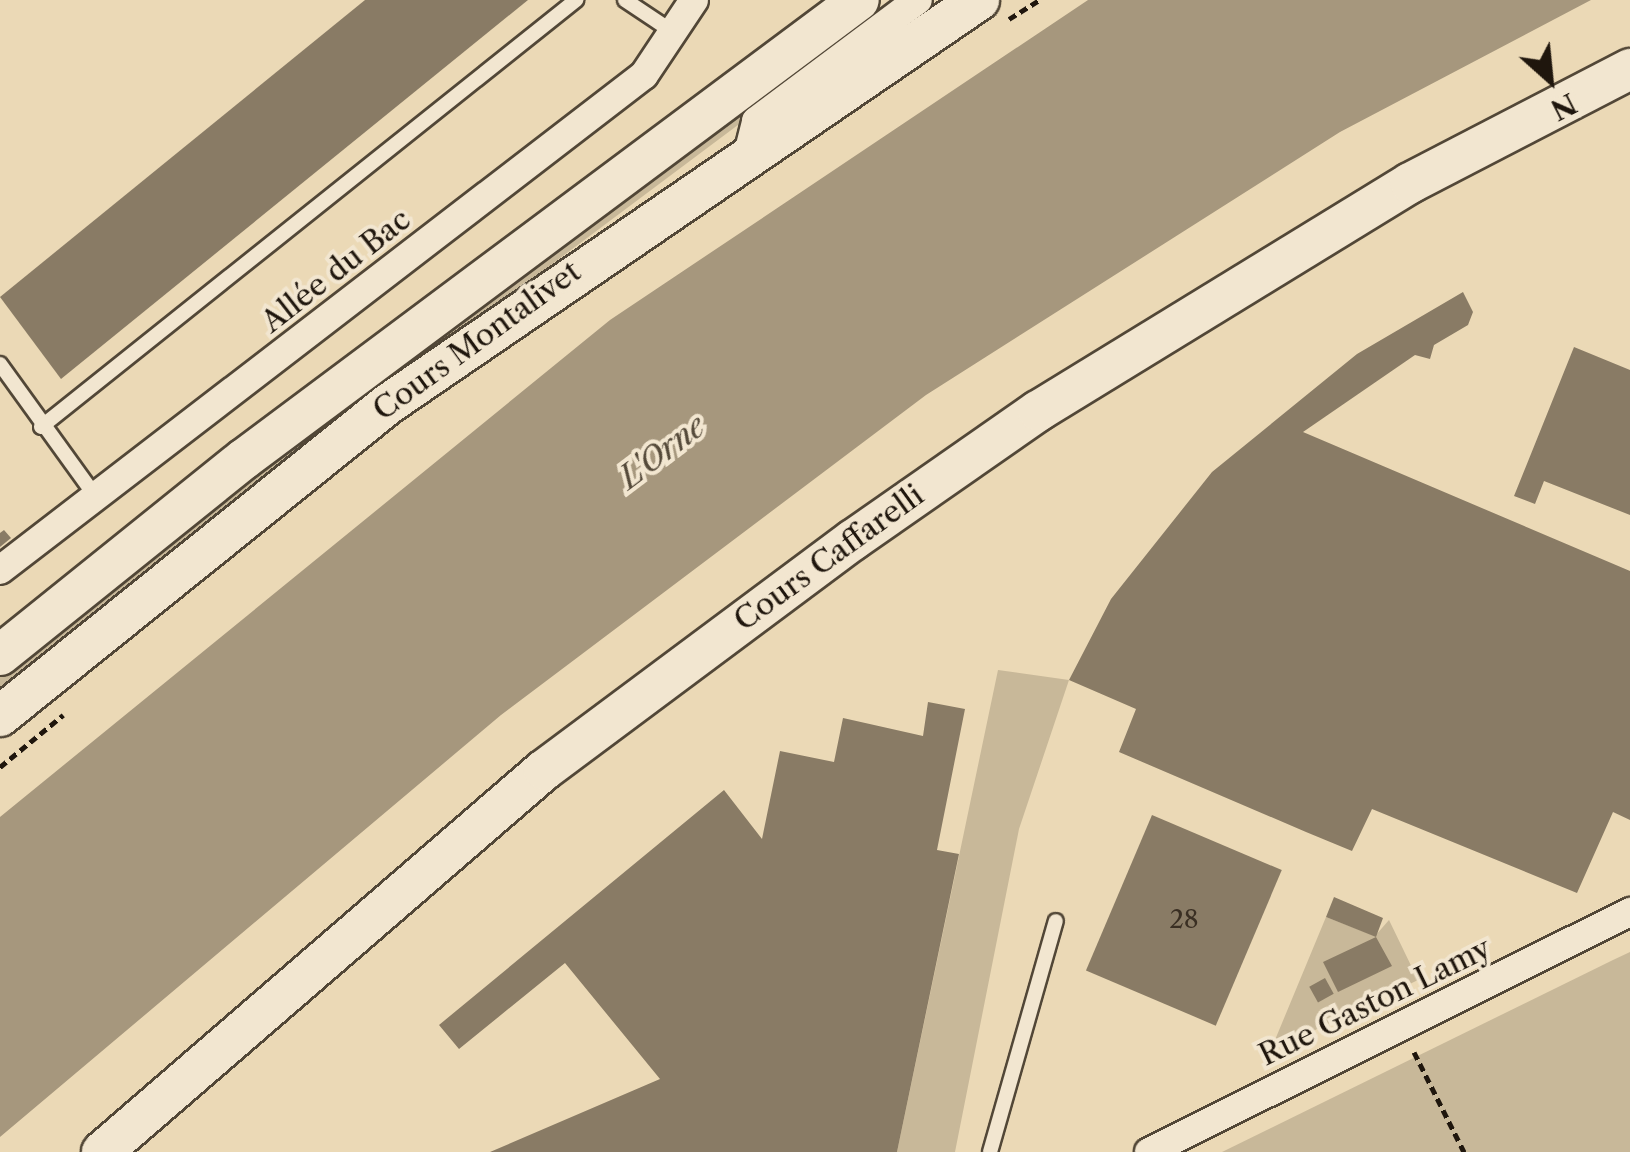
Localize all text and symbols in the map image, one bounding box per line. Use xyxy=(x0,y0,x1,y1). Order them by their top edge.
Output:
north arrow xyxy=(1500,30,1600,130)
text: N xyxy=(1545,86,1582,127)
street label: Allée du Bac xyxy=(254,202,418,340)
street label: Cours Montalivet xyxy=(366,254,588,428)
water label: L'Orne xyxy=(611,407,713,497)
street label: Cours Caffarelli xyxy=(727,477,931,639)
house number: 28 xyxy=(1169,905,1199,935)
street label: Rue Gaston Lamy xyxy=(1253,930,1497,1074)

